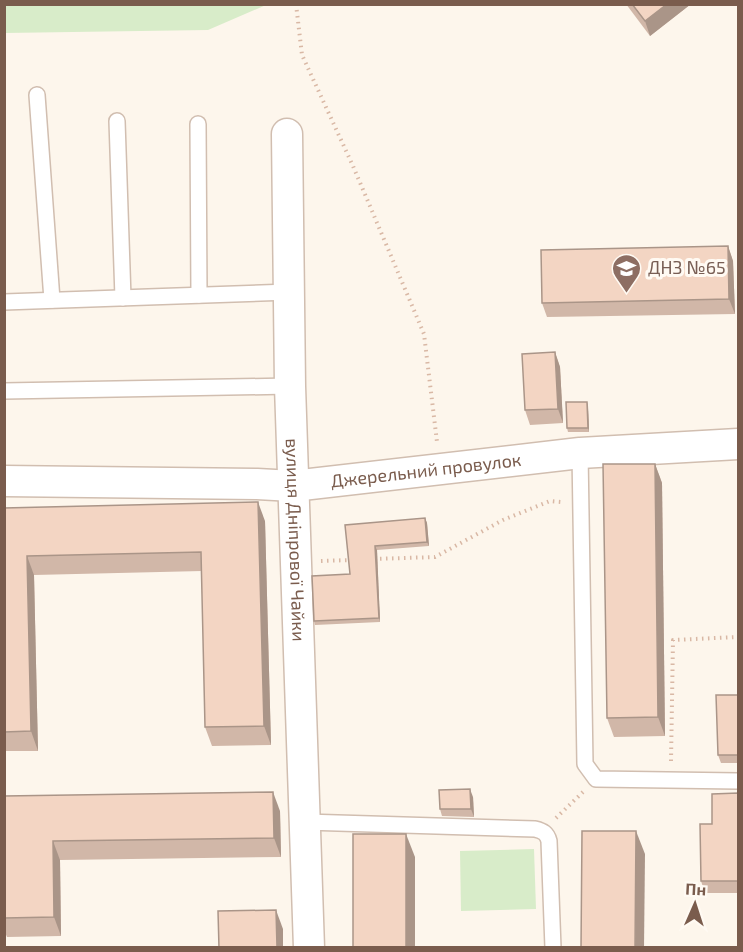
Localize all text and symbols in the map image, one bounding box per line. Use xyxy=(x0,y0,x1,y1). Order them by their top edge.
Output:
school or university icon: ДНЗ №65 xyxy=(611,252,643,294)
place label: ДНЗ №65 xyxy=(648,256,726,278)
street label: вулиця Дніпрової Чайки xyxy=(282,438,311,642)
street label: Джерельний провулок xyxy=(329,448,523,492)
north arrow xyxy=(665,874,725,934)
text: Пн xyxy=(685,878,707,899)

